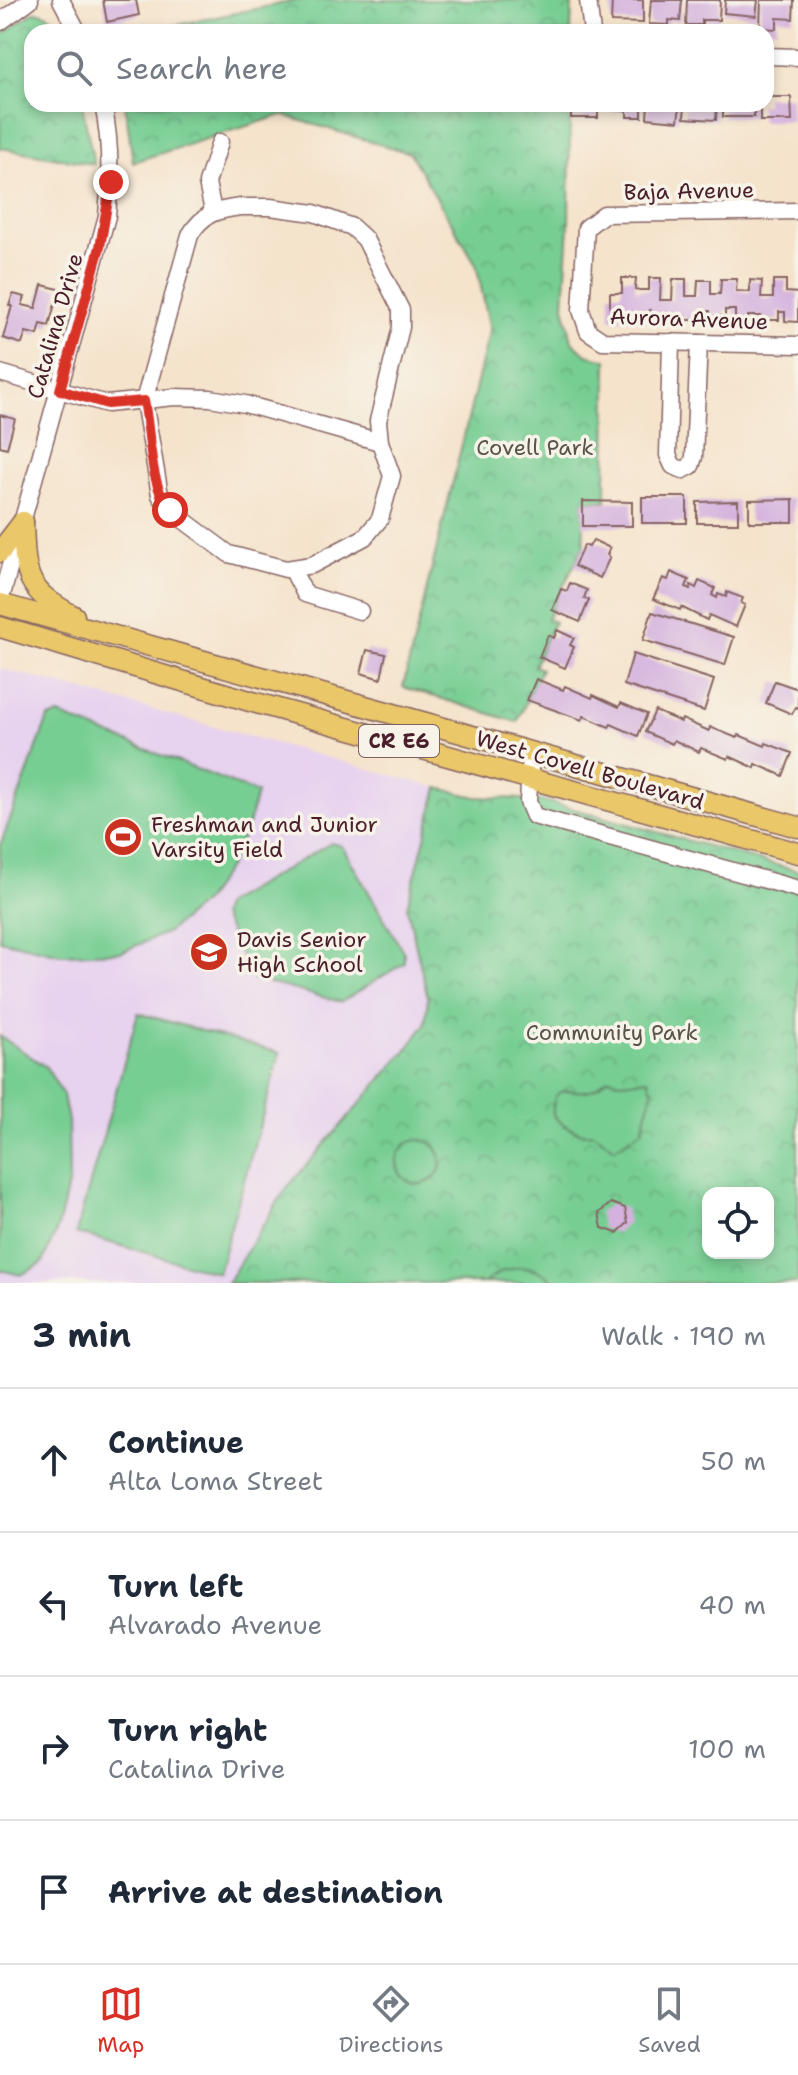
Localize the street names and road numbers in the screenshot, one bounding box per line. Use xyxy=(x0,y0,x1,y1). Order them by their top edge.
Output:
street label: Baja Avenue xyxy=(623,175,755,207)
street label: Catalina Drive xyxy=(20,250,90,402)
street label: Aurora Avenue xyxy=(609,302,769,336)
street label: West Covell Boulevard xyxy=(472,724,708,817)
road number: CR E6 xyxy=(359,725,439,757)

